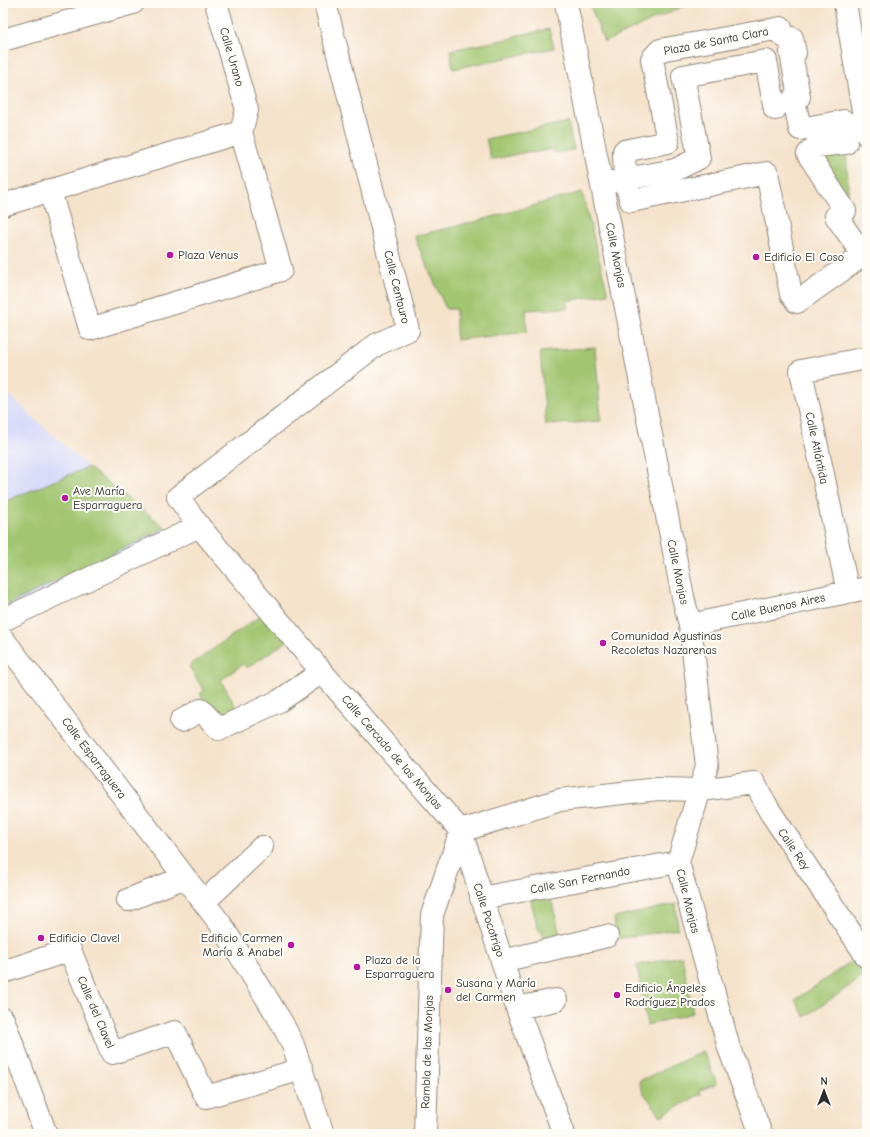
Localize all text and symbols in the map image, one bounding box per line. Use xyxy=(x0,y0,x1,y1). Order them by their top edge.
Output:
street label: Plaza de Santa Clara xyxy=(662,24,770,58)
street label: Calle Urano xyxy=(217,26,247,88)
street label: Calle Monjas xyxy=(603,221,629,289)
place label: Plaza Venus xyxy=(178,248,238,262)
street label: Calle Centauro xyxy=(381,249,413,325)
marker: Plaza Venus xyxy=(165,250,175,260)
place label: Edificio El Coso xyxy=(764,250,844,264)
marker: Edificio El Coso xyxy=(751,252,761,262)
street label: Calle Atlántida xyxy=(803,411,831,485)
place label: Ave María Esparraguera xyxy=(73,484,143,512)
marker: Ave María Esparraguera xyxy=(60,493,70,503)
street label: Calle Monjas xyxy=(664,538,692,606)
street label: Calle Buenos Aires xyxy=(730,590,826,624)
place label: Comunidad Agustinas Recoletas Nazarenas xyxy=(611,629,722,657)
marker: Comunidad Agustinas Recoletas Nazarenas xyxy=(598,638,608,648)
street label: Calle Cercado de las Monjas xyxy=(339,692,445,812)
street label: Calle Esparraguera xyxy=(59,715,129,801)
street label: Calle Rey xyxy=(775,826,813,873)
street label: Calle San Fernando xyxy=(529,863,631,897)
street label: Calle Monjas xyxy=(673,867,703,935)
street label: Calle Pocotrigo xyxy=(470,881,508,959)
place label: Edificio Clavel xyxy=(49,931,120,945)
place label: Edificio Carmen María & Anabel xyxy=(201,931,283,959)
marker: Edificio Clavel xyxy=(36,933,46,943)
marker: Edificio Carmen María & Anabel xyxy=(286,940,296,950)
place label: Plaza de la Esparraguera xyxy=(365,953,435,981)
marker: Plaza de la Esparraguera xyxy=(352,962,362,972)
street label: Calle del Clavel xyxy=(74,974,118,1050)
place label: Susana y María del Carmen xyxy=(456,976,536,1004)
place label: Edificio Ángeles Rodríguez Prados xyxy=(625,981,715,1009)
marker: Susana y María del Carmen xyxy=(443,985,453,995)
marker: Edificio Ángeles Rodríguez Prados xyxy=(612,990,622,1000)
street label: Rambla de las Monjas xyxy=(418,995,436,1109)
north arrow xyxy=(804,1071,844,1111)
text: N xyxy=(820,1075,828,1088)

